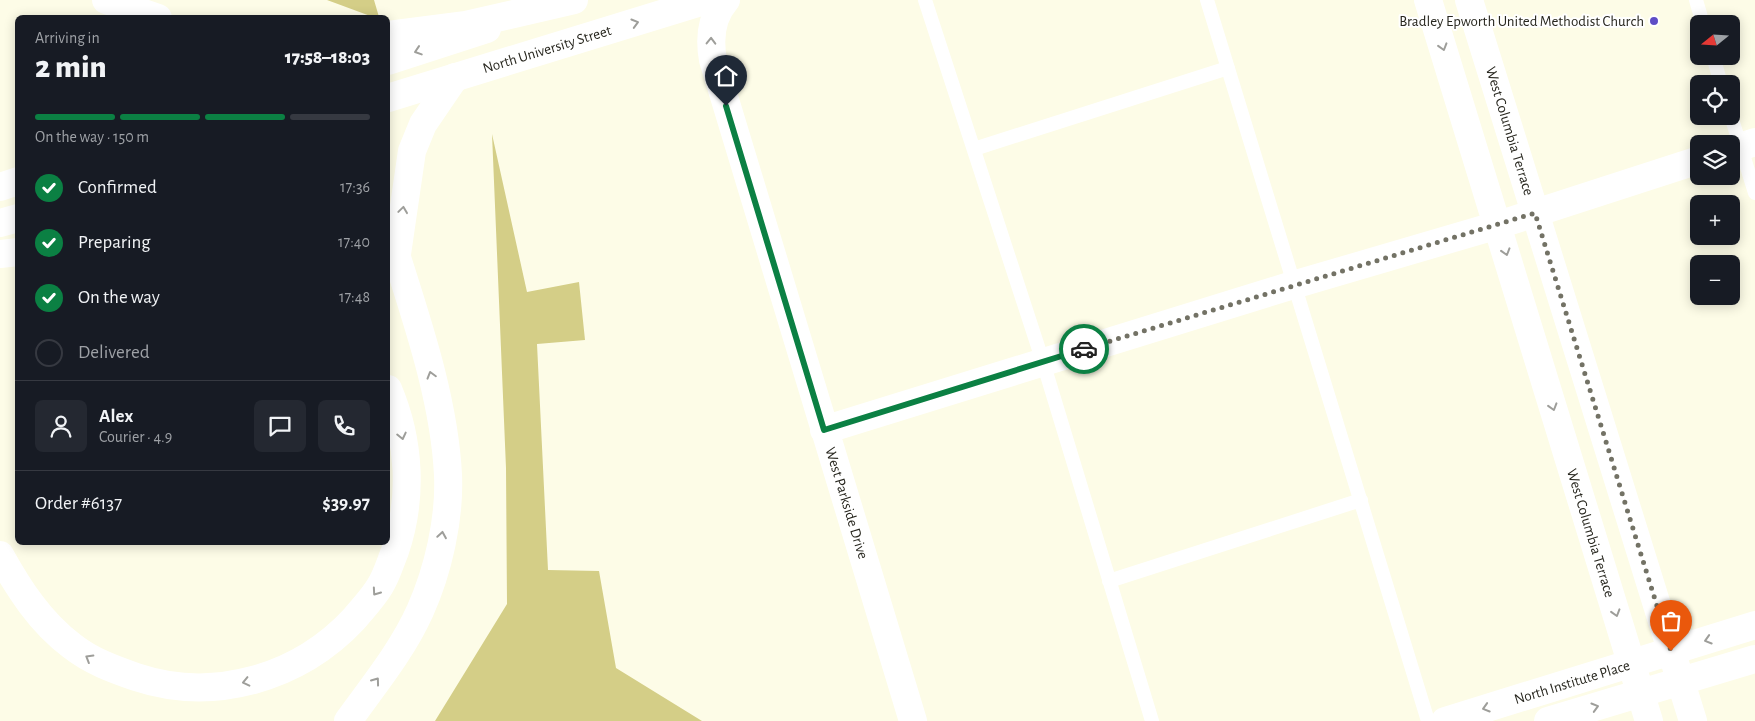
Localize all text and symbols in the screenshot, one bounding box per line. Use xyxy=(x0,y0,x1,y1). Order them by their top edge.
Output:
place label: Bradley Epworth United Methodist Church xyxy=(1399,14,1644,29)
marker: Bradley Epworth United Methodist Church xyxy=(1648,15,1660,27)
north arrow xyxy=(1690,15,1740,65)
map controls xyxy=(1690,15,1740,305)
one-way arrow xyxy=(630,18,639,28)
street label: North University Street xyxy=(481,23,613,76)
text: Arriving in xyxy=(35,30,100,46)
one-way arrow xyxy=(706,37,717,45)
one-way arrow xyxy=(1437,42,1447,50)
one-way arrow xyxy=(414,46,423,56)
text: 17:58–18:03 xyxy=(285,48,370,67)
text: 2 min xyxy=(35,51,107,83)
pin xyxy=(705,55,747,106)
icon: home xyxy=(712,62,740,90)
street label: West Columbia Terrace xyxy=(1483,65,1536,197)
button: locate xyxy=(1690,75,1740,125)
text: On the way · 150 m xyxy=(35,129,149,145)
button: layers xyxy=(1690,135,1740,185)
icon: check xyxy=(35,174,63,202)
text: Confirmed xyxy=(78,178,157,197)
text: 17:36 xyxy=(340,179,370,195)
button: + xyxy=(1690,195,1740,245)
one-way arrow xyxy=(398,205,408,214)
icon: check xyxy=(35,229,63,257)
text: Preparing xyxy=(78,233,151,252)
text: 17:40 xyxy=(338,234,370,250)
one-way arrow xyxy=(1501,247,1511,256)
button: − xyxy=(1690,255,1740,305)
icon: check xyxy=(35,284,63,312)
text: On the way xyxy=(78,288,160,307)
text: 17:48 xyxy=(339,289,370,305)
courier xyxy=(1059,324,1109,374)
icon: car xyxy=(1070,335,1098,363)
text: Delivered xyxy=(78,343,150,362)
one-way arrow xyxy=(427,371,437,379)
button: person xyxy=(35,400,87,452)
button: chat xyxy=(254,400,306,452)
button: phone xyxy=(318,400,370,452)
one-way arrow xyxy=(1548,403,1558,411)
text: Alex xyxy=(99,407,133,426)
text: Courier · 4.9 xyxy=(99,429,172,445)
one-way arrow xyxy=(396,431,407,440)
street label: West Parkside Drive xyxy=(822,446,871,561)
street label: West Columbia Terrace xyxy=(1564,467,1617,599)
text: Order #6137 xyxy=(35,494,122,513)
text: $39.97 xyxy=(322,494,370,513)
one-way arrow xyxy=(437,531,447,539)
one-way arrow xyxy=(373,586,382,595)
pin xyxy=(1650,600,1692,651)
icon: bag xyxy=(1657,607,1685,635)
one-way arrow xyxy=(1610,609,1620,617)
one-way arrow xyxy=(1705,634,1713,644)
one-way arrow xyxy=(86,654,95,664)
street label: North Institute Place xyxy=(1513,658,1632,707)
one-way arrow xyxy=(241,676,250,687)
one-way arrow xyxy=(370,677,379,687)
one-way arrow xyxy=(1590,702,1598,712)
one-way arrow xyxy=(1483,703,1491,713)

